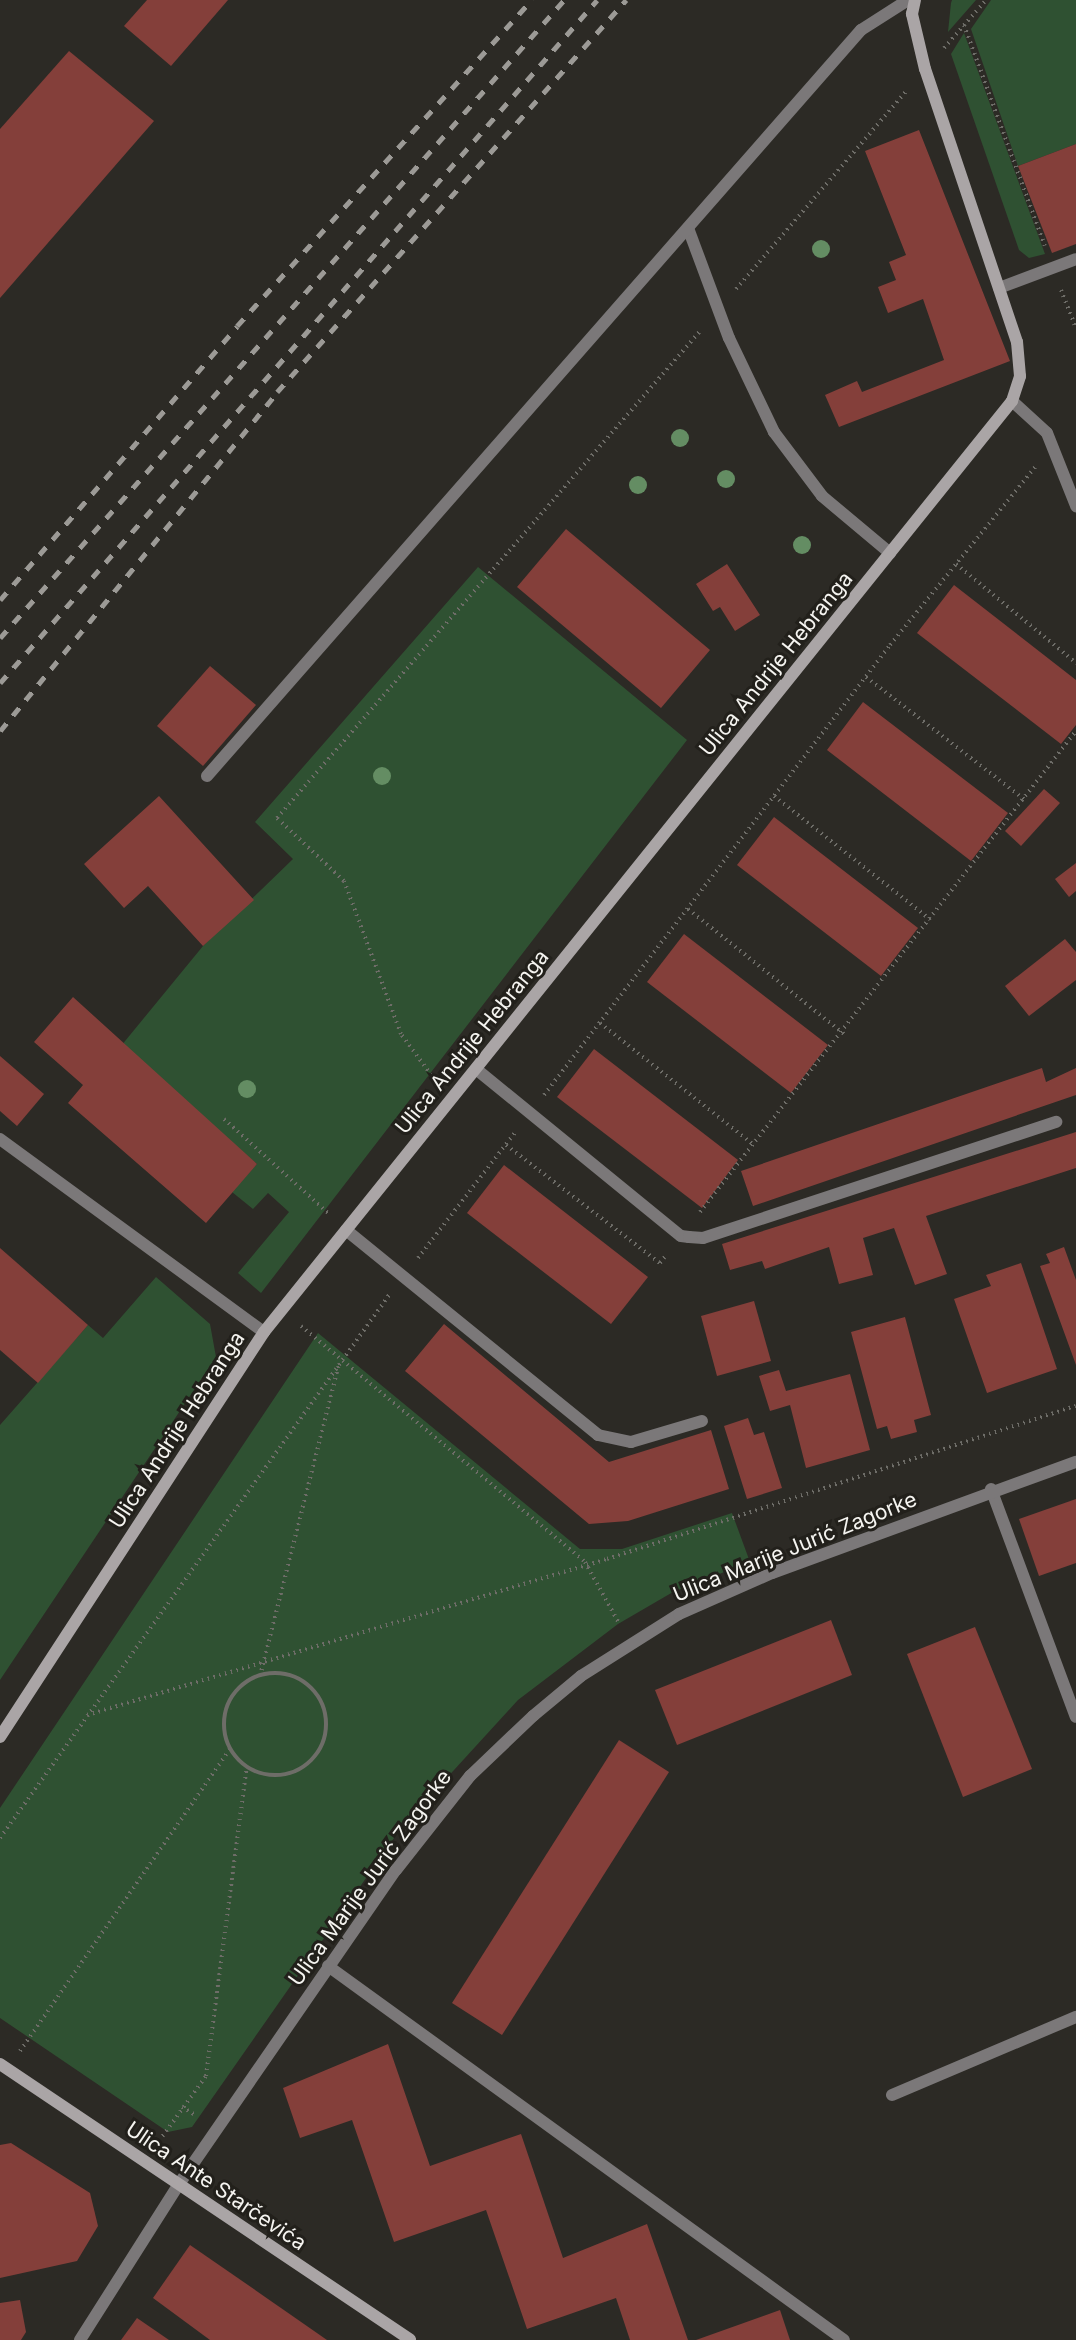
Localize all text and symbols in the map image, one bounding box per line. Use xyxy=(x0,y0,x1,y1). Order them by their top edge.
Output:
street label: Ulica Andrije Hebranga xyxy=(694,567,858,761)
street label: Ulica Andrije Hebranga xyxy=(390,945,554,1139)
street label: Ulica Andrije Hebranga xyxy=(104,1327,250,1533)
street label: Ulica Marije Jurić Zagorke xyxy=(669,1486,921,1608)
street label: Ulica Marije Jurić Zagorke xyxy=(283,1765,457,1991)
street label: Ulica Ante Starčevića xyxy=(121,2116,311,2256)

